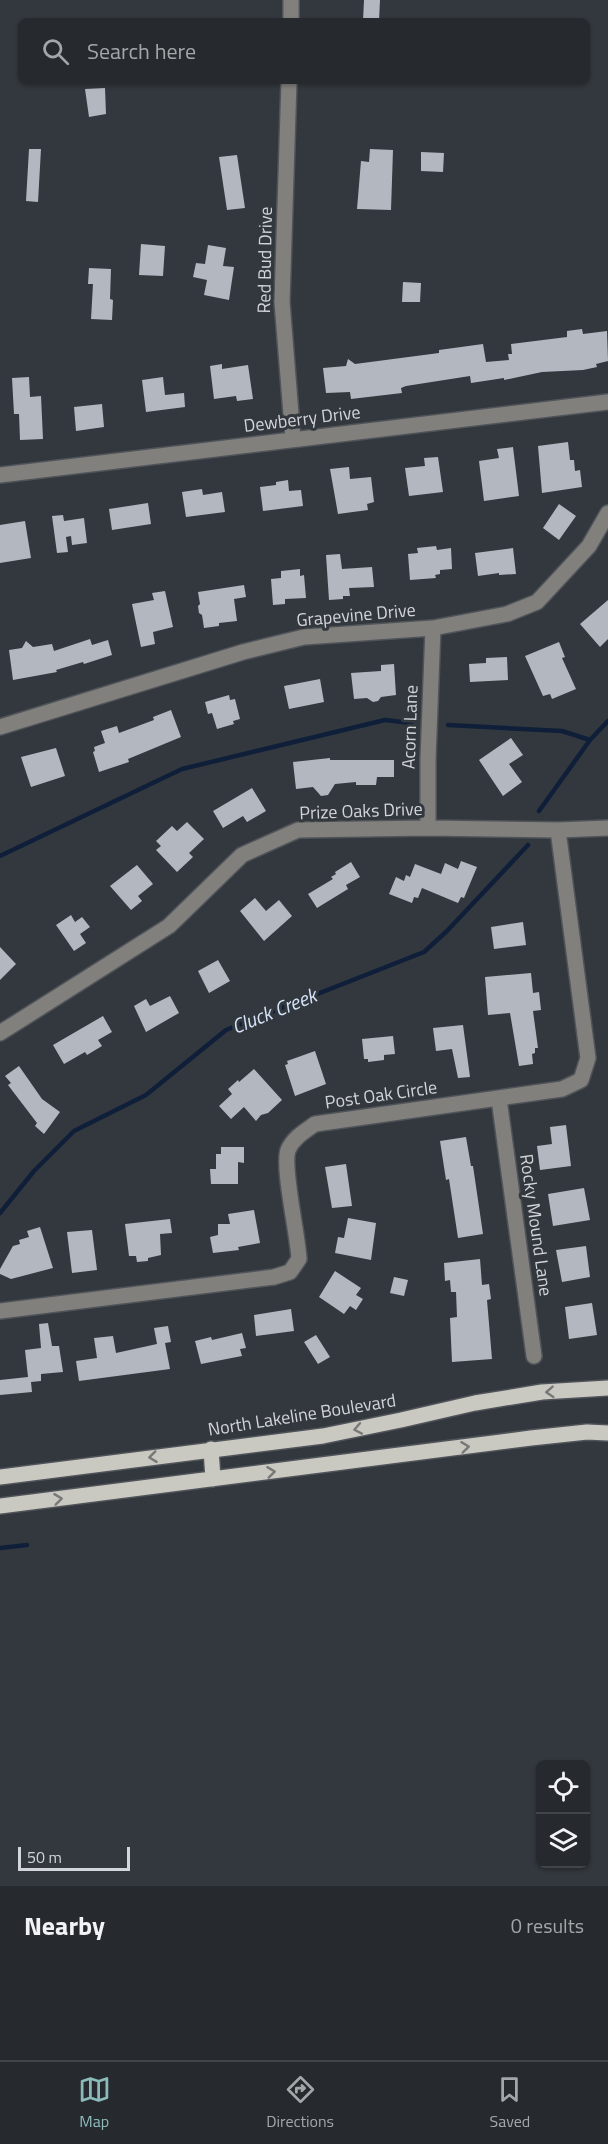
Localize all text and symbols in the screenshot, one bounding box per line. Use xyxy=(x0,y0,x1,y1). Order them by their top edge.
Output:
search box xyxy=(18,18,590,84)
text: Search here xyxy=(87,34,196,68)
icon: search xyxy=(39,35,72,68)
street label: Red Bud Drive xyxy=(250,206,279,314)
street label: Dewberry Drive xyxy=(242,398,362,439)
street label: Grapevine Drive xyxy=(295,596,417,633)
street label: Acorn Lane xyxy=(395,684,424,769)
street label: Prize Oaks Drive xyxy=(299,795,423,826)
water label: Cluck Creek xyxy=(227,979,323,1042)
street label: Post Oak Circle xyxy=(323,1073,439,1116)
street label: Rocky Mound Lane xyxy=(513,1152,560,1298)
one-way arrow xyxy=(545,1385,554,1398)
street label: North Lakeline Boulevard xyxy=(206,1386,398,1443)
one-way arrow xyxy=(354,1422,364,1435)
one-way arrow xyxy=(460,1441,469,1454)
one-way arrow xyxy=(149,1450,158,1463)
one-way arrow xyxy=(267,1466,276,1479)
one-way arrow xyxy=(53,1493,63,1506)
map controls xyxy=(536,1760,590,1868)
button: locate xyxy=(536,1760,590,1814)
button: layers xyxy=(536,1814,590,1868)
scale bar xyxy=(18,1844,130,1872)
text: 50 m xyxy=(27,1845,62,1869)
text: Nearby xyxy=(24,1906,105,1945)
text: 0 results xyxy=(511,1910,584,1941)
tab: Map xyxy=(78,2073,111,2133)
tab: Directions xyxy=(266,2073,334,2133)
tab: Saved xyxy=(490,2073,530,2133)

